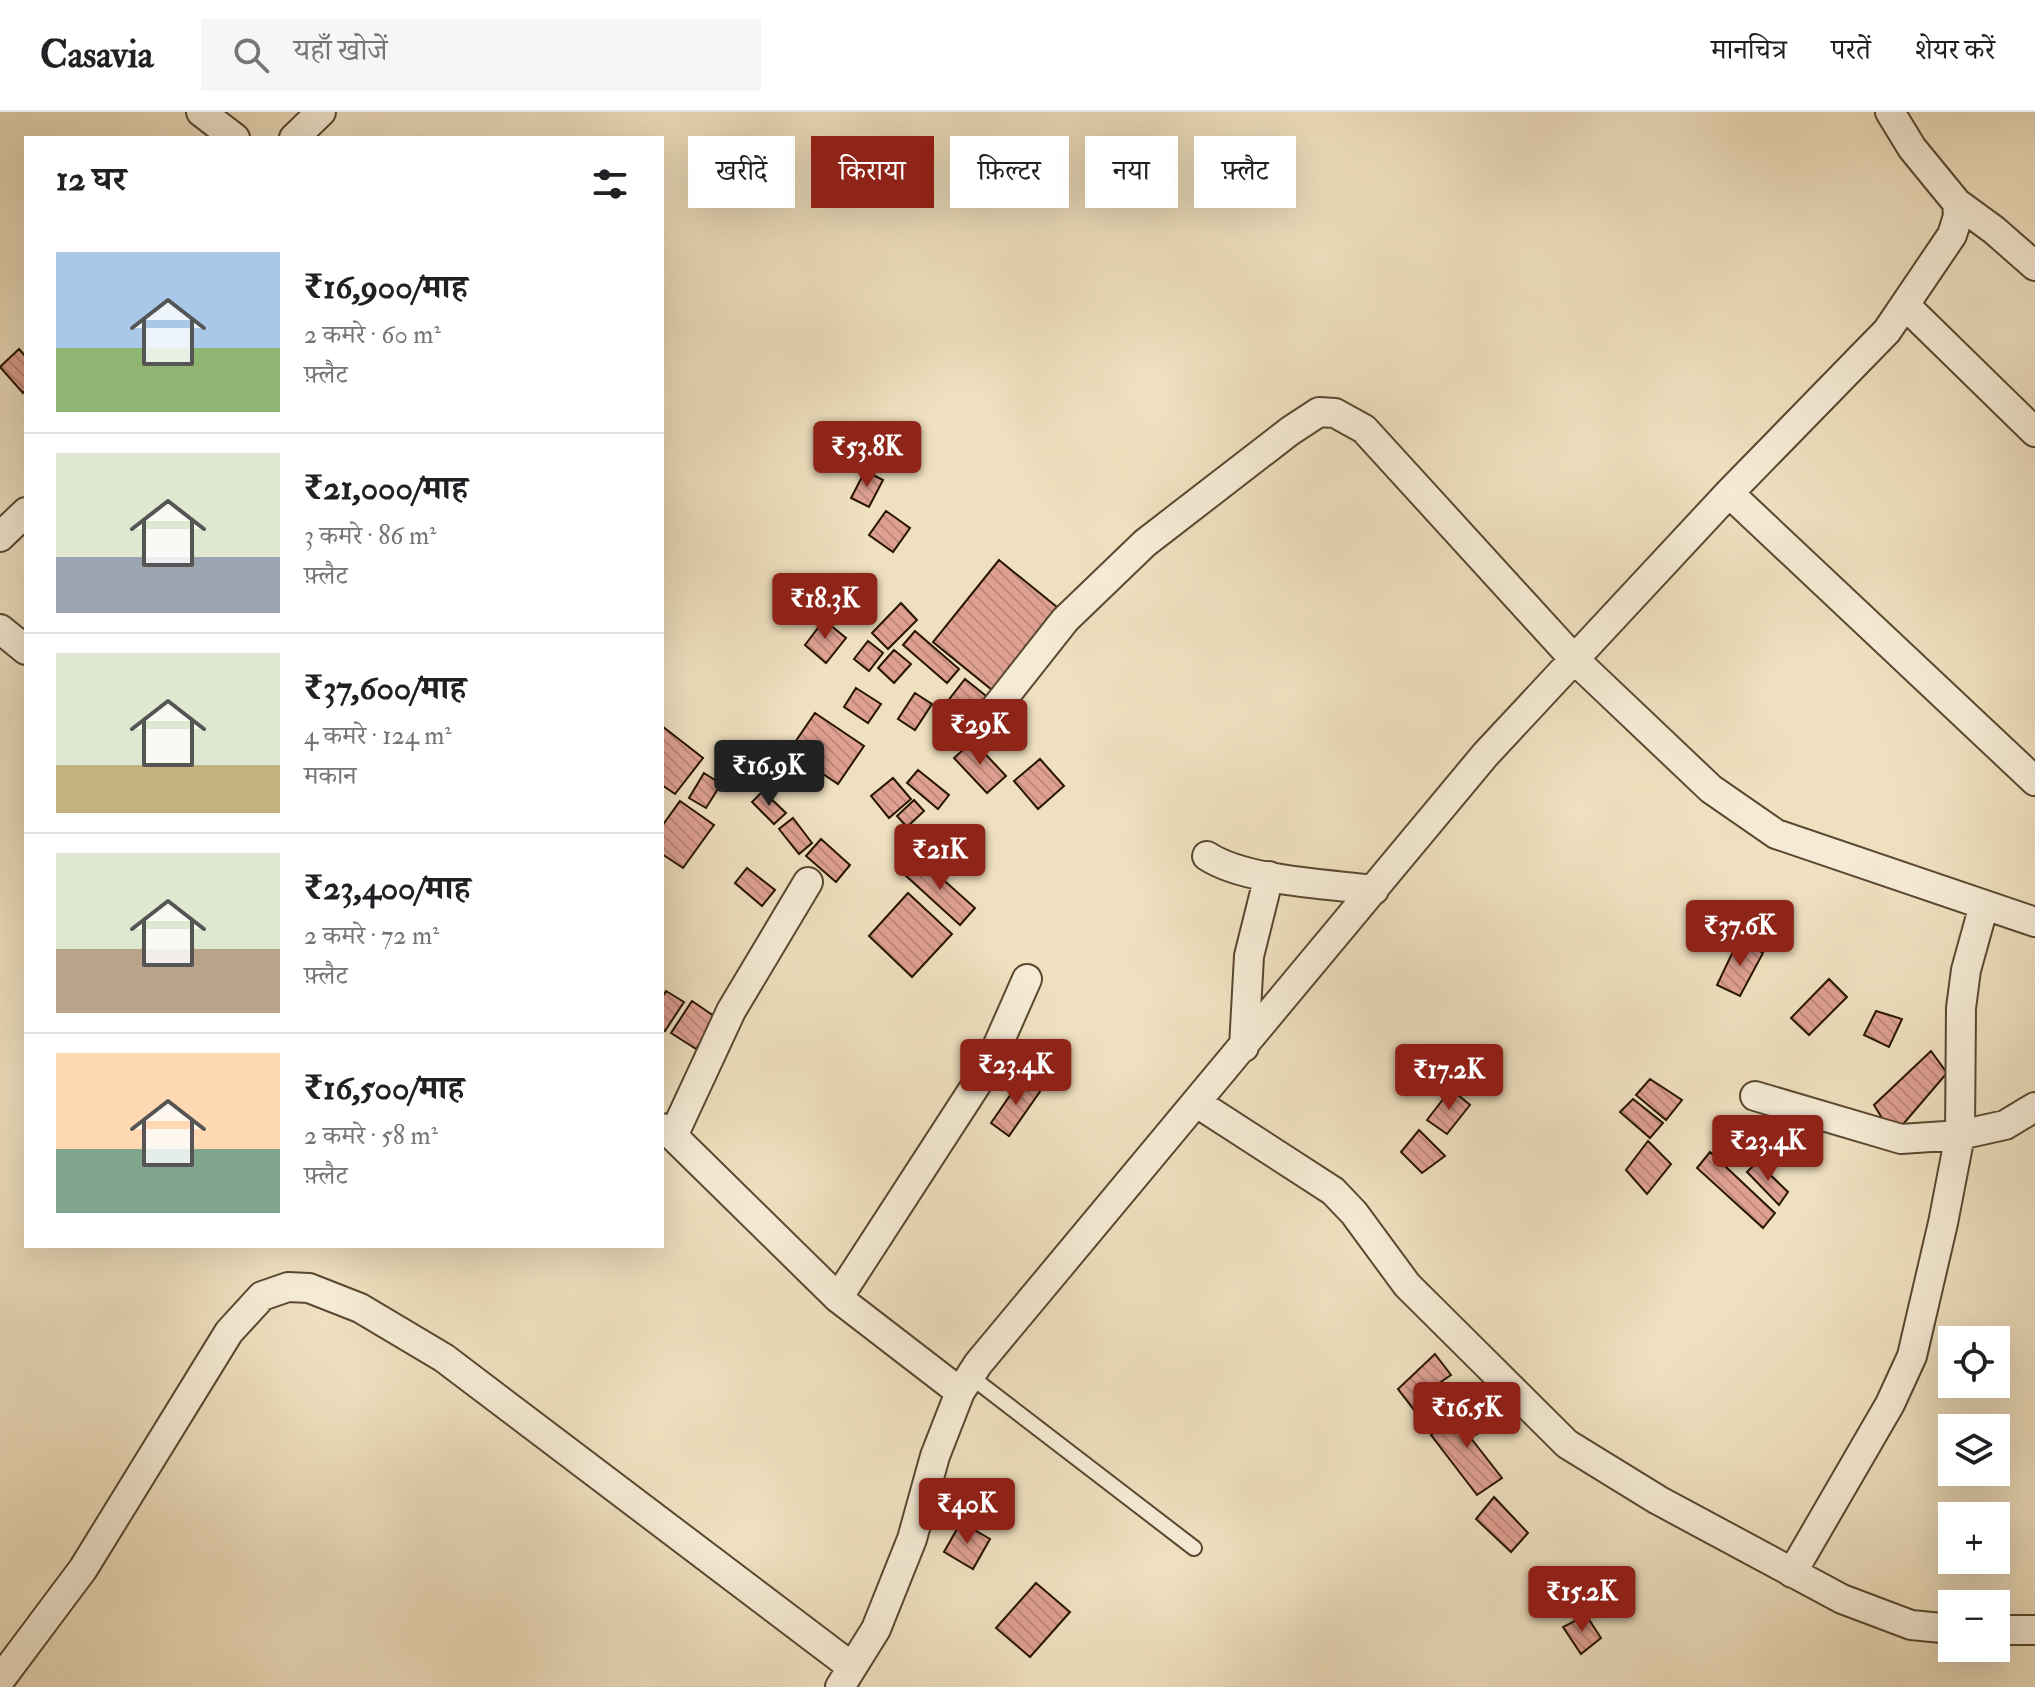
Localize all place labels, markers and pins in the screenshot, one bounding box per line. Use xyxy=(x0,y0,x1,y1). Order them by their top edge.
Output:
pin: ₹53.8K xyxy=(802,421,932,489)
pin: ₹18.3K xyxy=(760,573,890,641)
pin: ₹29K xyxy=(933,699,1027,767)
pin: ₹16.9K xyxy=(704,740,834,808)
pin: ₹21K xyxy=(893,824,987,892)
pin: ₹37.6K xyxy=(1675,900,1805,968)
pin: ₹23.4K xyxy=(951,1039,1081,1107)
pin: ₹17.2K xyxy=(1384,1044,1514,1112)
pin: ₹23.4K xyxy=(1703,1115,1833,1183)
pin: ₹16.5K xyxy=(1402,1382,1532,1450)
pin: ₹40K xyxy=(920,1478,1014,1546)
pin: ₹15.2K xyxy=(1517,1566,1647,1634)

